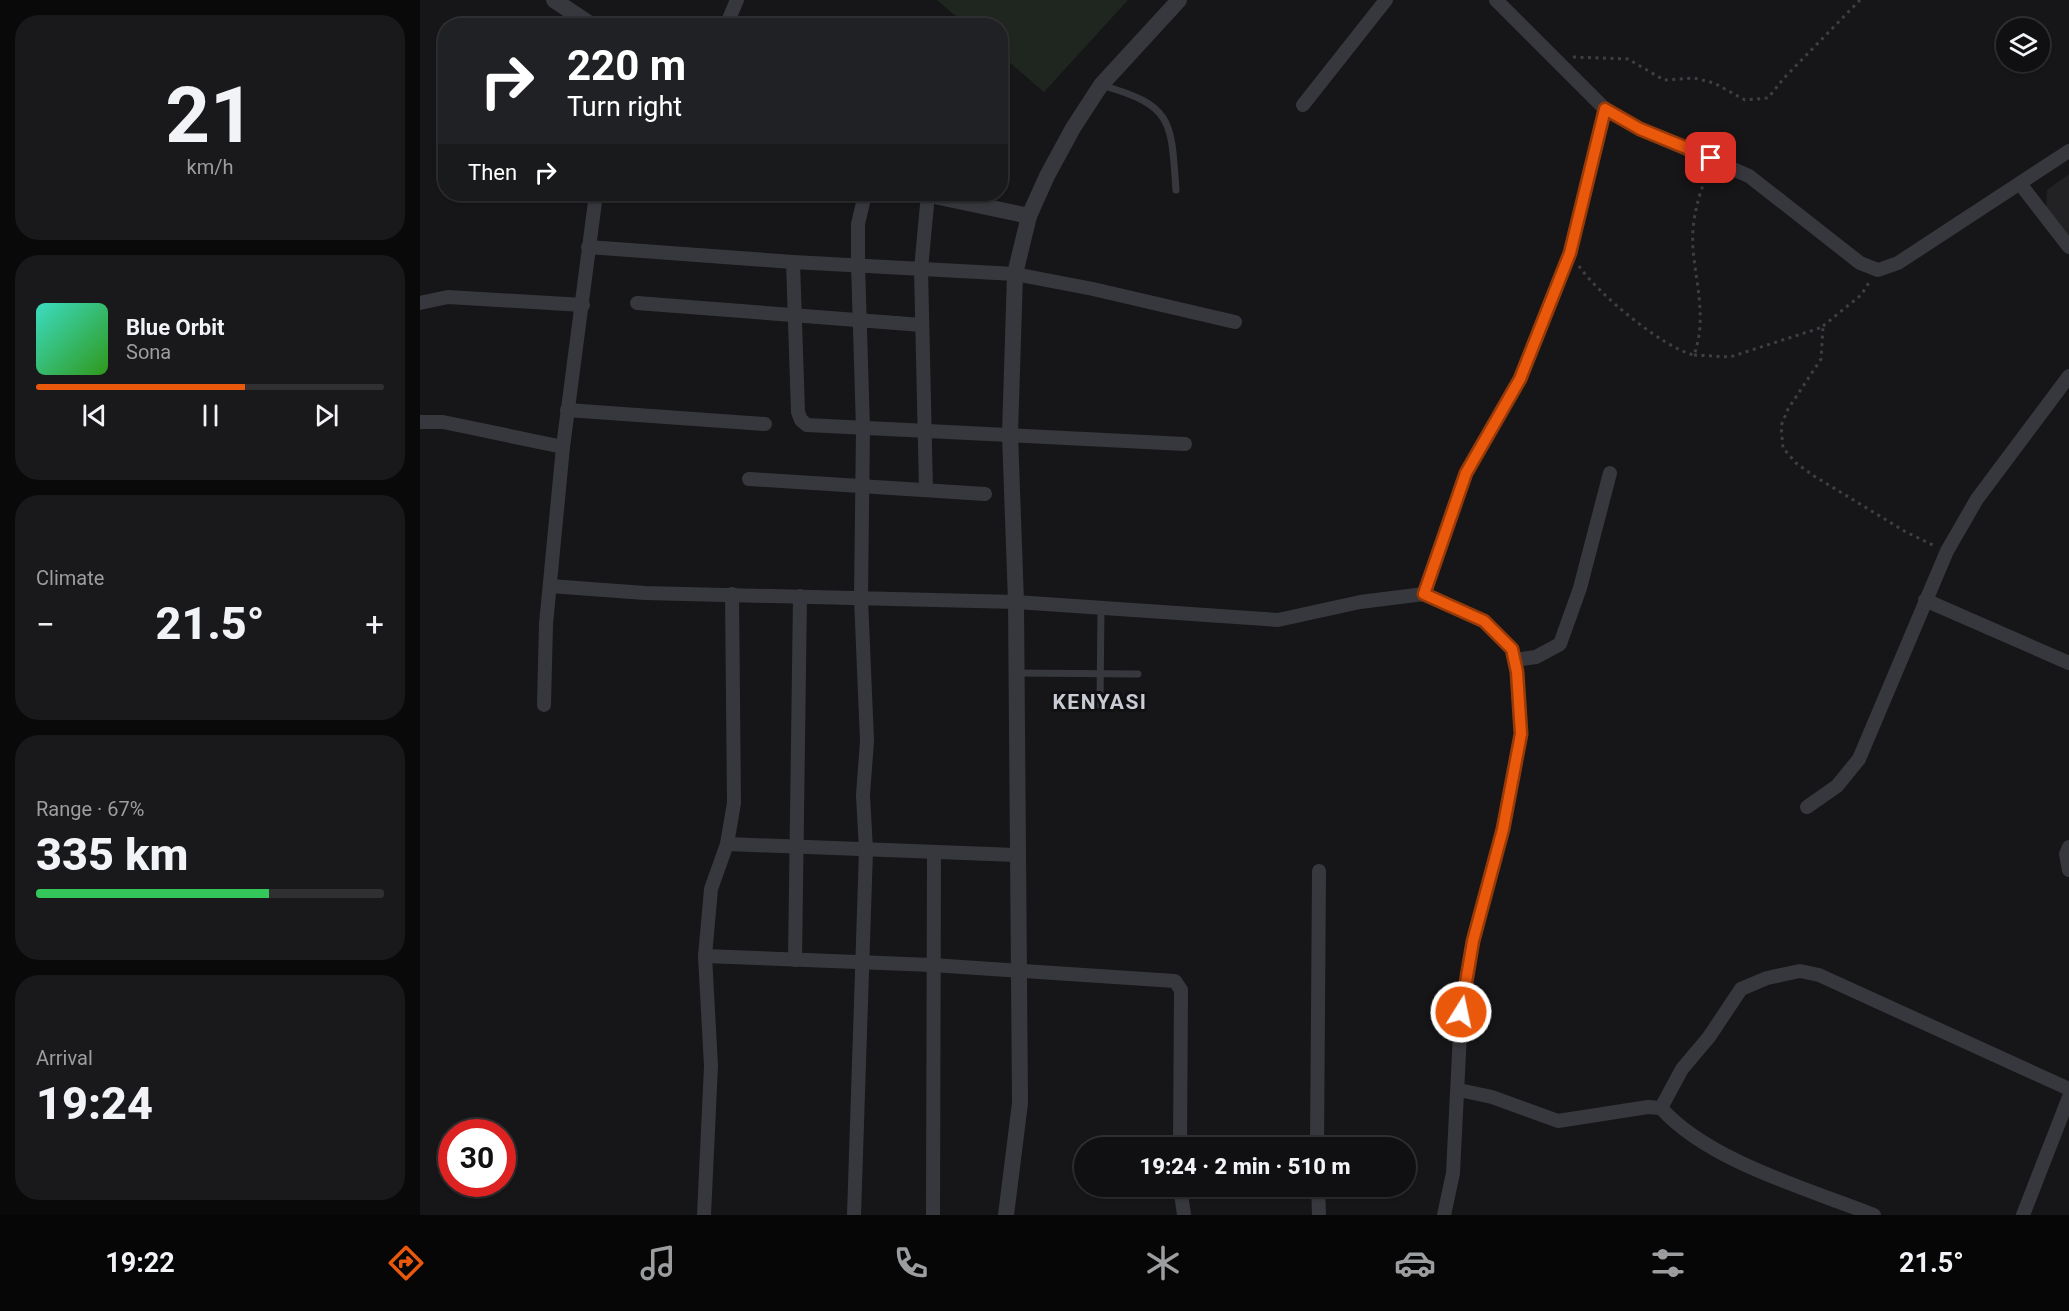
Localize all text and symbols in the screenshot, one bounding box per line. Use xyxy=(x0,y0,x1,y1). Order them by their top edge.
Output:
map controls xyxy=(1996,18,2050,72)
button: layers xyxy=(1996,18,2050,72)
text: 220 m xyxy=(567,41,686,90)
icon: right xyxy=(468,42,546,120)
text: 21 xyxy=(165,70,255,161)
text: Turn right xyxy=(567,91,682,123)
pin xyxy=(1685,132,1736,183)
icon: arrive xyxy=(1694,141,1727,174)
text: km/h xyxy=(187,155,233,179)
icon: right xyxy=(529,156,562,189)
text: Then xyxy=(468,160,517,185)
text: Blue Orbit xyxy=(126,315,224,340)
text: Sona xyxy=(126,340,171,364)
icon: previous xyxy=(78,399,111,432)
icon: pause xyxy=(194,399,227,432)
icon: next xyxy=(310,399,343,432)
text: Climate xyxy=(36,566,104,590)
text: 21.5° xyxy=(156,597,265,650)
text: − xyxy=(36,605,55,644)
text: + xyxy=(365,605,384,644)
district label: KENYASI xyxy=(1052,690,1148,714)
text: Range · 67% xyxy=(36,797,144,821)
text: 335 km xyxy=(36,828,188,881)
position arrow xyxy=(1429,980,1493,1044)
text: Arrival xyxy=(36,1046,93,1070)
text: 19:24 xyxy=(36,1077,153,1130)
speed limit sign: 30 xyxy=(438,1119,516,1197)
text: 19:24 · 2 min · 510 m xyxy=(1140,1154,1350,1179)
icon: directions xyxy=(385,1242,427,1284)
icon: music xyxy=(637,1242,679,1284)
icon: phone xyxy=(890,1242,932,1284)
icon: climate xyxy=(1142,1242,1184,1284)
icon: car xyxy=(1394,1242,1436,1284)
icon: filters xyxy=(1647,1242,1689,1284)
text: 19:22 xyxy=(105,1247,175,1279)
text: 21.5° xyxy=(1899,1247,1964,1279)

